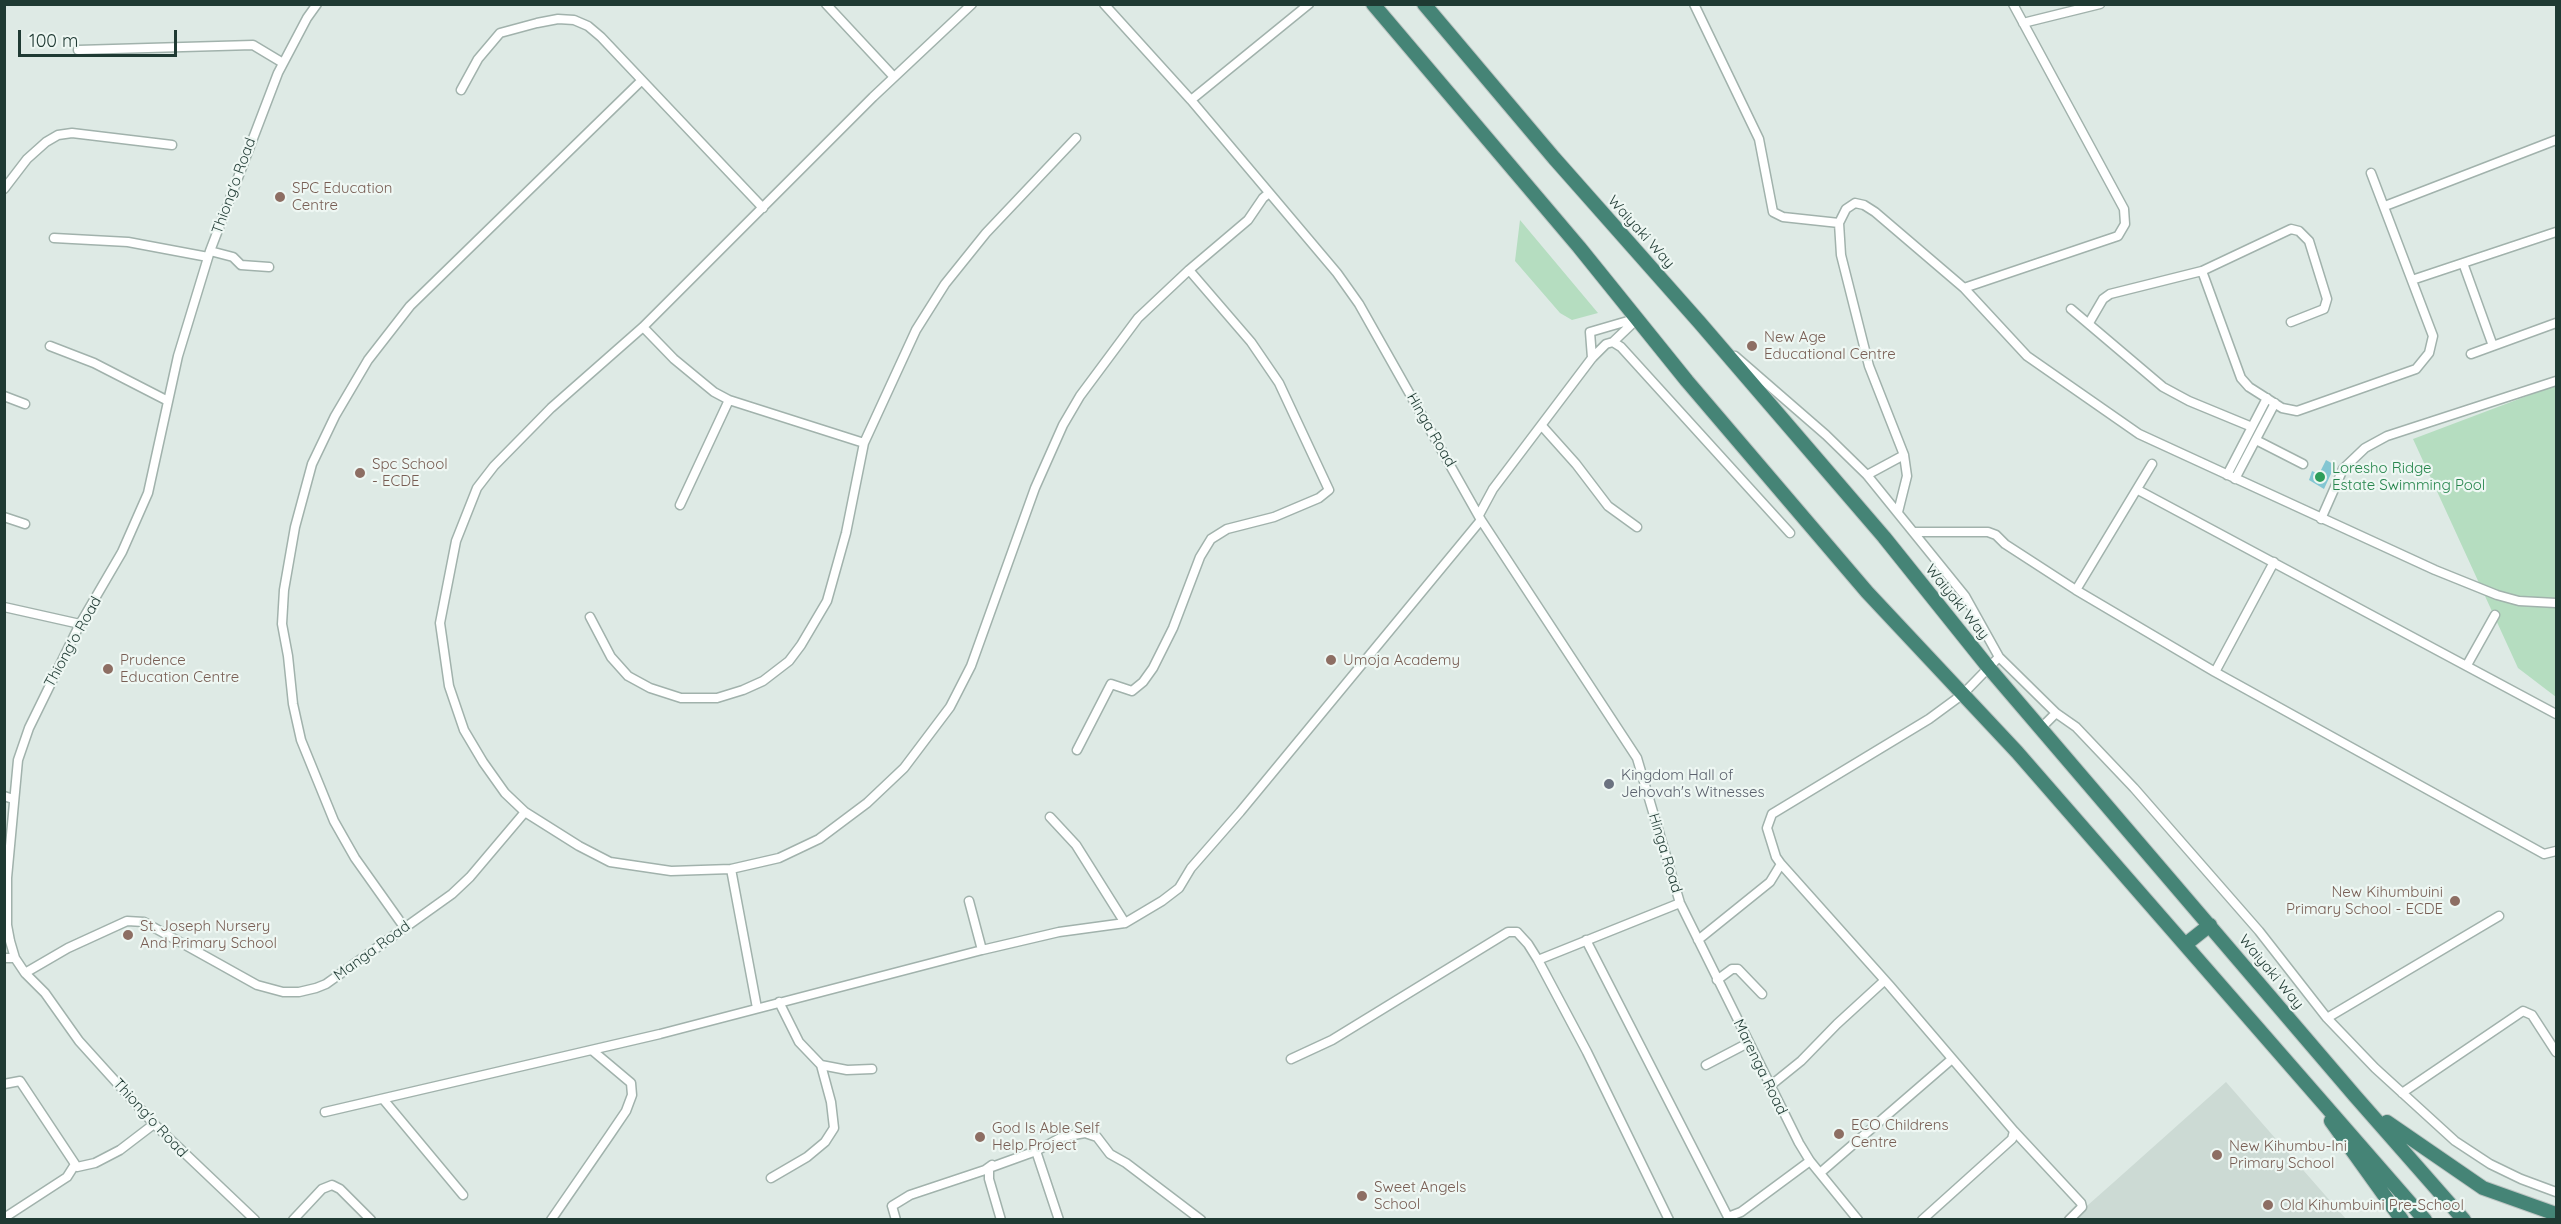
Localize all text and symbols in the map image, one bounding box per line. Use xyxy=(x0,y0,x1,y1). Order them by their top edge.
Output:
scale bar xyxy=(21,18,180,56)
text: 100 m xyxy=(29,29,78,52)
street label: Thiong'o Road xyxy=(208,135,260,237)
place label: SPC Education Centre xyxy=(292,179,392,214)
marker: SPC Education Centre xyxy=(273,190,287,204)
street label: Waiyaki Way xyxy=(1604,192,1678,272)
place label: New Age Educational Centre xyxy=(1764,328,1896,363)
marker: New Age Educational Centre xyxy=(1745,339,1759,353)
street label: Hinga Road xyxy=(1403,390,1459,470)
place label: Spc School - ECDE xyxy=(372,455,448,490)
place label: Loresho Ridge Estate Swimming Pool xyxy=(2332,459,2485,494)
marker: Spc School - ECDE xyxy=(353,466,367,480)
marker: Loresho Ridge Estate Swimming Pool xyxy=(2313,470,2327,484)
street label: Waiyaki Way xyxy=(1921,561,1993,643)
street label: Thiong'o Road xyxy=(41,593,105,691)
place label: Prudence Education Centre xyxy=(120,651,239,686)
place label: Umoja Academy xyxy=(1343,651,1460,669)
marker: Umoja Academy xyxy=(1324,653,1338,667)
marker: Prudence Education Centre xyxy=(101,662,115,676)
place label: Kingdom Hall of Jehovah's Witnesses xyxy=(1621,766,1765,801)
marker: Kingdom Hall of Jehovah's Witnesses xyxy=(1602,777,1616,791)
street label: Hinga Road xyxy=(1644,811,1686,895)
place label: New Kihumbuini Primary School - ECDE xyxy=(2286,883,2443,918)
marker: New Kihumbuini Primary School - ECDE xyxy=(2448,894,2462,908)
place label: St. Joseph Nursery And Primary School xyxy=(140,917,277,952)
street label: Manga Road xyxy=(330,917,414,985)
marker: St. Joseph Nursery And Primary School xyxy=(121,928,135,942)
street label: Waiyaki Way xyxy=(2235,931,2307,1013)
street label: Marenga Road xyxy=(1729,1016,1791,1118)
street label: Thiong'o Road xyxy=(109,1075,191,1161)
place label: ECO Childrens Centre xyxy=(1851,1116,1948,1151)
place label: God Is Able Self Help Project xyxy=(992,1119,1100,1154)
marker: ECO Childrens Centre xyxy=(1832,1127,1846,1141)
marker: God Is Able Self Help Project xyxy=(973,1130,987,1144)
place label: New Kihumbu-Ini Primary School xyxy=(2229,1137,2347,1172)
marker: New Kihumbu-Ini Primary School xyxy=(2210,1148,2224,1162)
place label: Sweet Angels School xyxy=(1374,1178,1466,1213)
marker: Sweet Angels School xyxy=(1355,1189,1369,1203)
place label: Old Kihumbuini Pre-School xyxy=(2280,1196,2464,1214)
marker: Old Kihumbuini Pre-School xyxy=(2261,1198,2275,1212)

